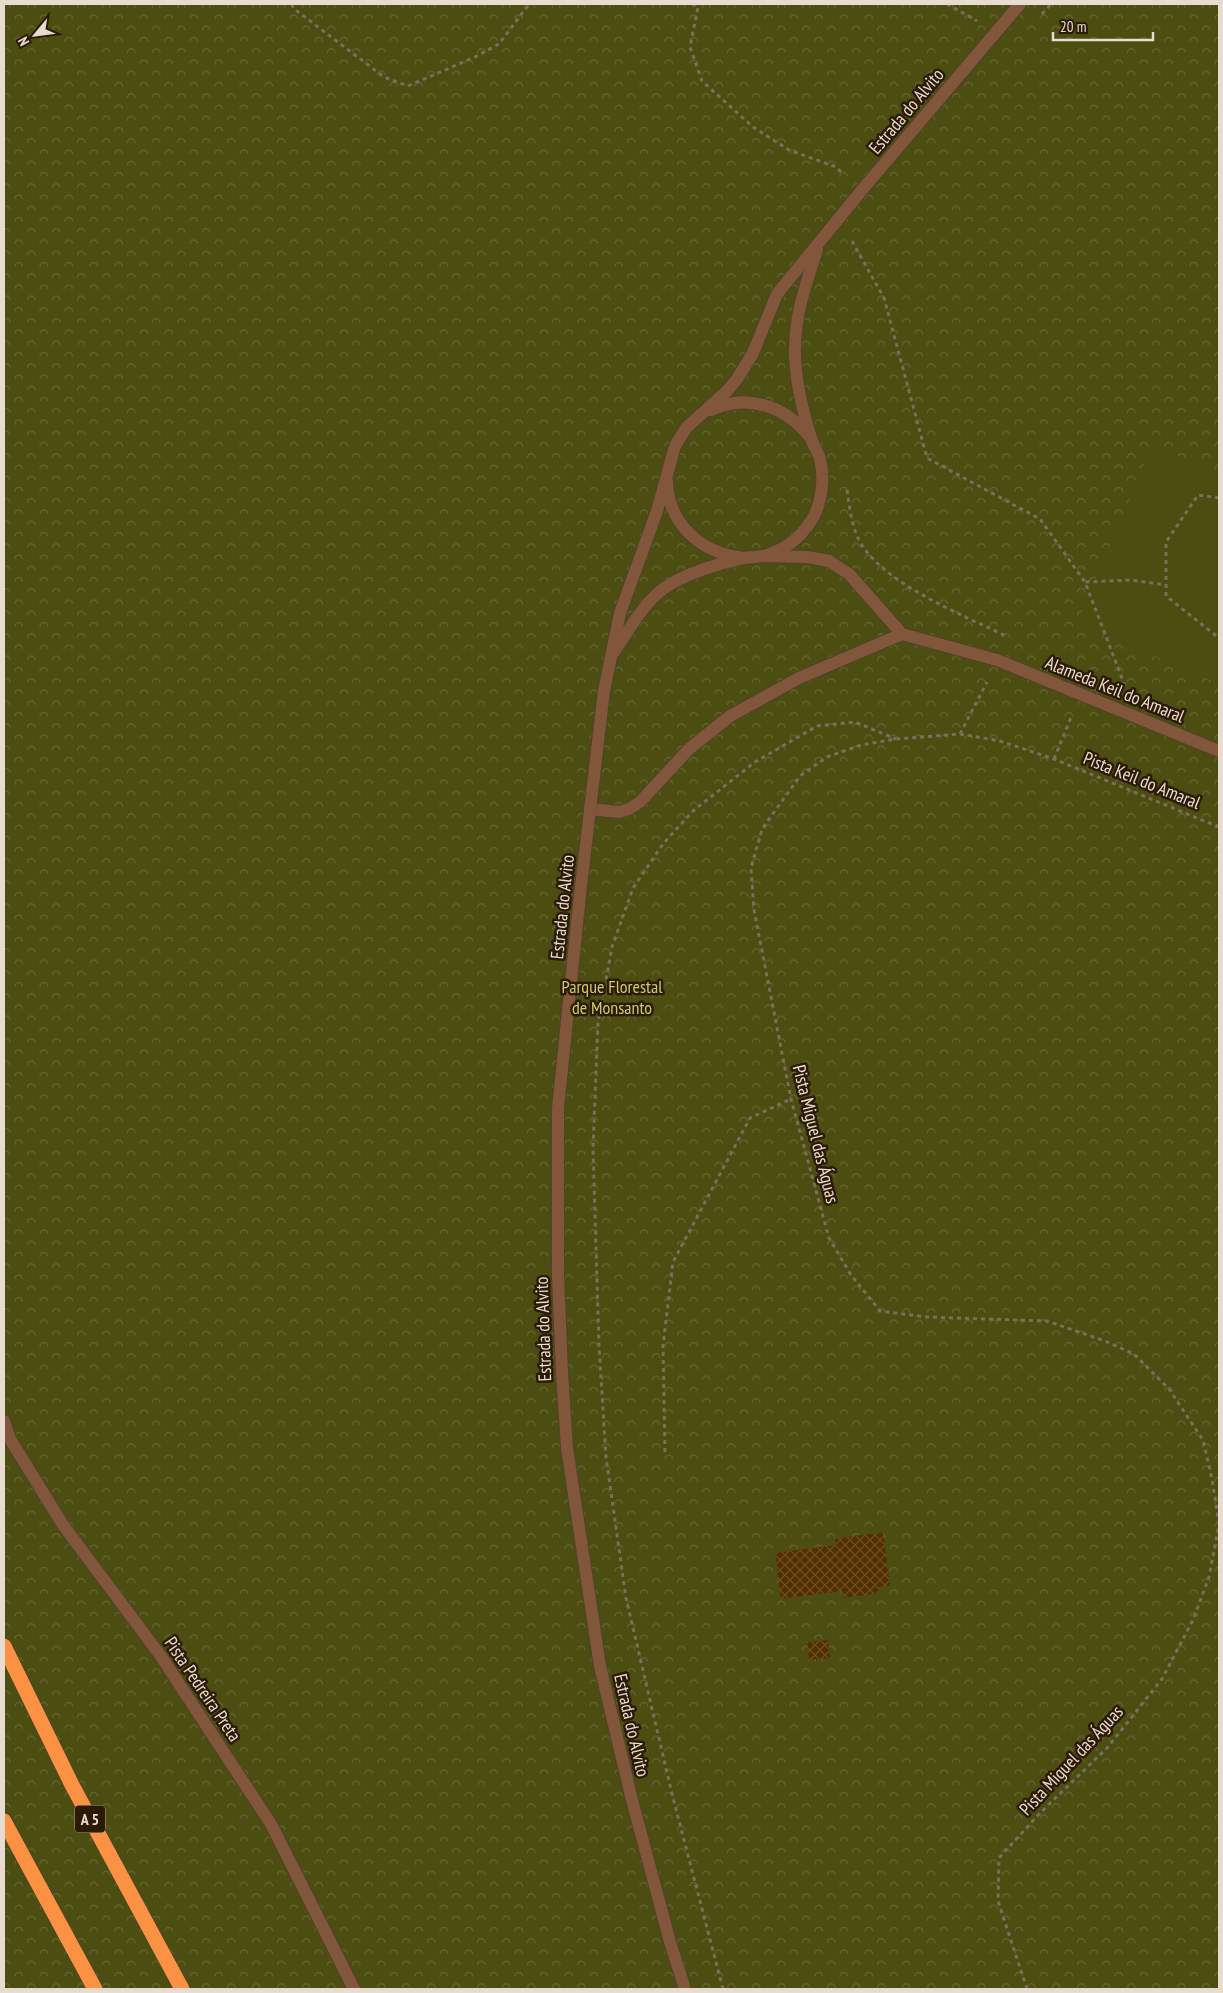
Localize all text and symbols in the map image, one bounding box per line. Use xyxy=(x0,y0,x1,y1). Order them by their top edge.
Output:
north arrow xyxy=(10,10,60,60)
scale bar xyxy=(1053,10,1153,42)
text: 20 m xyxy=(1060,17,1086,36)
text: N xyxy=(14,34,33,49)
street label: Estrada do Alvito xyxy=(864,63,949,159)
street label: Alameda Keil do Amaral xyxy=(1042,651,1189,728)
street label: Pista Keil do Amaral xyxy=(1080,746,1205,814)
street label: Estrada do Alvito xyxy=(545,853,579,960)
park label: Parque Florestal de Monsanto xyxy=(562,975,663,1019)
street label: Pista Miguel das Águas xyxy=(788,1062,844,1206)
street label: Estrada do Alvito xyxy=(530,1276,556,1382)
street label: Pista Pedreira Preta xyxy=(160,1632,246,1746)
street label: Estrada do Alvito xyxy=(609,1671,655,1779)
street label: Pista Miguel das Águas xyxy=(1014,1700,1128,1820)
road number: A 5 xyxy=(75,1806,105,1832)

